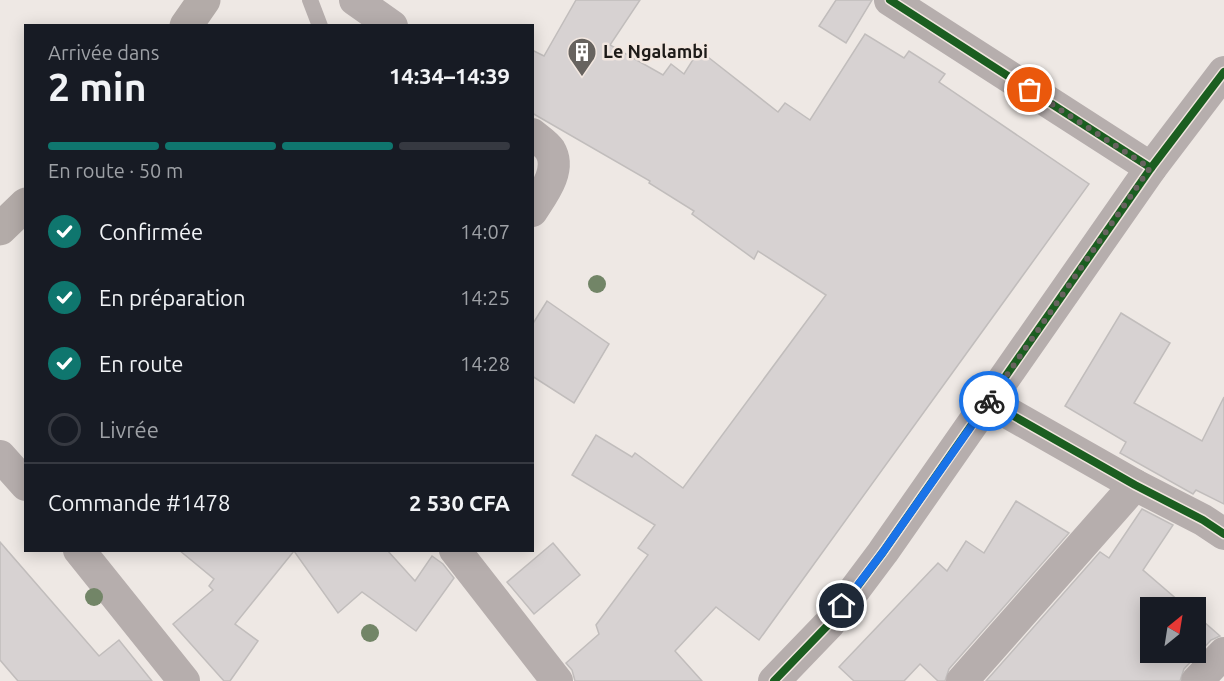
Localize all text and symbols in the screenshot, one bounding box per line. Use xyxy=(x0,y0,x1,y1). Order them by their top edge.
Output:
building icon: Le Ngalambi xyxy=(566,36,598,78)
text: Arrivée dans xyxy=(48,41,159,64)
place label: Le Ngalambi xyxy=(603,41,708,61)
text: 14:34–14:39 xyxy=(389,63,510,88)
pin xyxy=(1004,64,1055,115)
text: 2 min xyxy=(48,65,147,108)
icon: bag xyxy=(1013,73,1046,106)
text: En route · 50 m xyxy=(48,159,183,182)
icon: check xyxy=(48,215,81,248)
text: Confirmée xyxy=(99,219,203,244)
text: 14:07 xyxy=(460,220,510,243)
icon: check xyxy=(48,281,81,314)
text: En préparation xyxy=(99,285,246,310)
text: 14:25 xyxy=(460,286,510,309)
icon: check xyxy=(48,347,81,380)
text: En route xyxy=(99,351,183,376)
text: 14:28 xyxy=(460,352,510,375)
courier xyxy=(959,371,1019,431)
icon: bike xyxy=(973,385,1006,418)
text: Livrée xyxy=(99,417,159,442)
text: Commande #1478 xyxy=(48,490,230,515)
text: 2 530 CFA xyxy=(409,490,510,515)
pin xyxy=(816,580,867,631)
icon: home xyxy=(825,589,858,622)
north arrow xyxy=(1140,597,1206,663)
map controls xyxy=(1140,597,1206,663)

